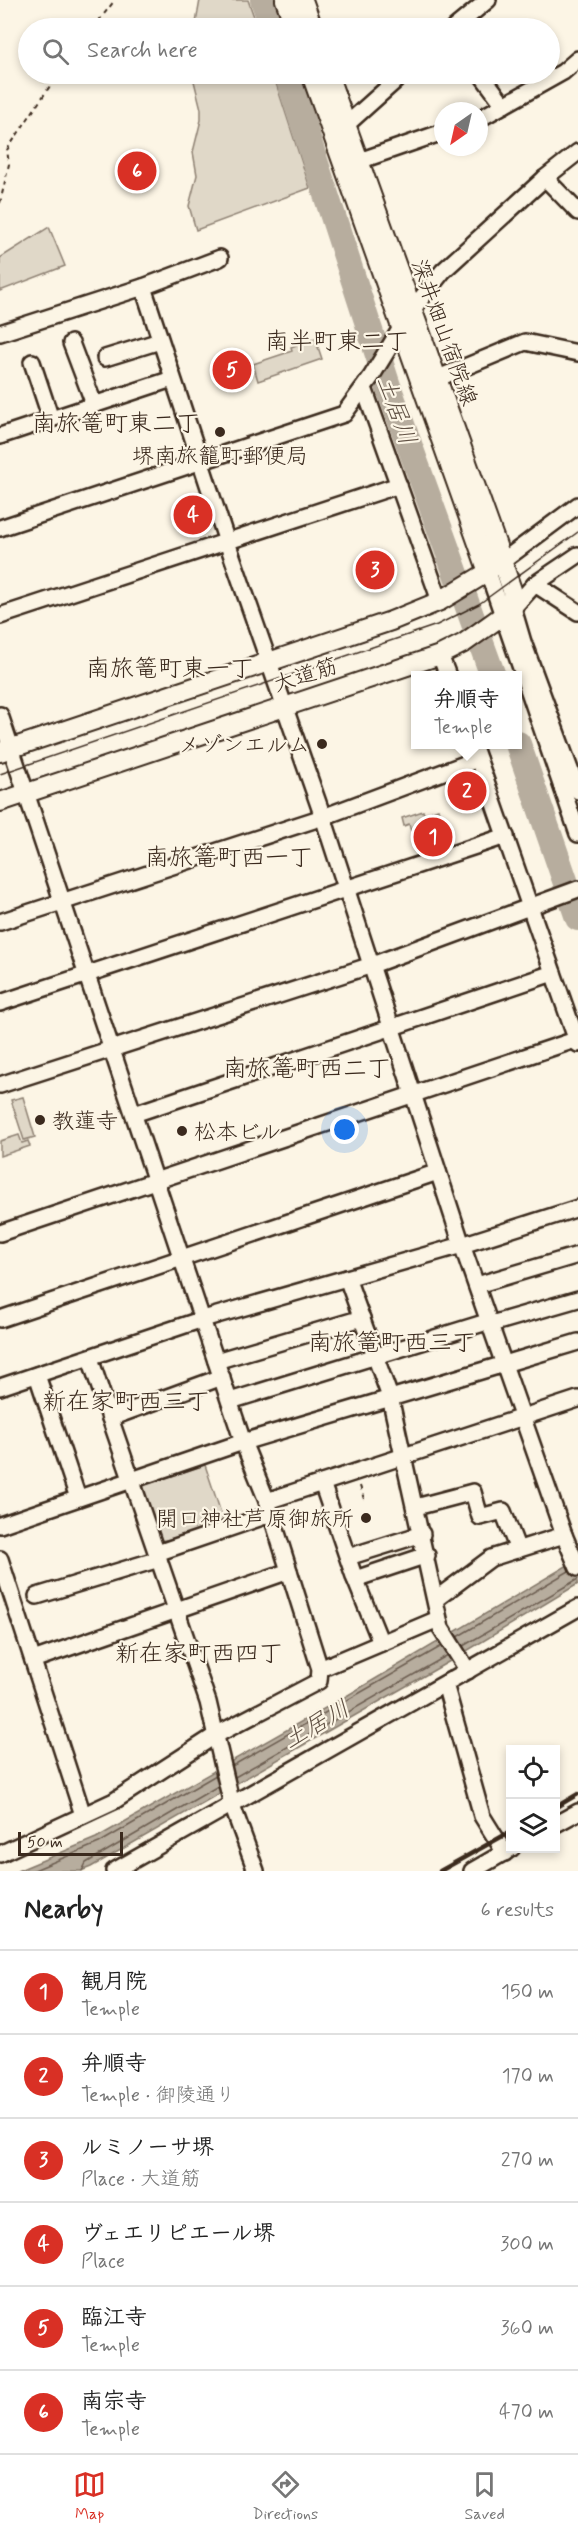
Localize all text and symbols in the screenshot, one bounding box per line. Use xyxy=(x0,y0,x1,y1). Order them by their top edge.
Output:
search box xyxy=(18,18,560,84)
icon: search xyxy=(39,35,72,68)
text: Search here xyxy=(87,37,198,65)
north arrow xyxy=(434,102,488,156)
pin: 6 xyxy=(118,148,156,194)
street label: 深井畑山宿院線 xyxy=(404,256,483,410)
district label: 南半町東二丁 xyxy=(265,327,409,358)
pin: 5 xyxy=(212,348,252,392)
water label: 土居川 xyxy=(369,371,422,450)
district label: 南旅篭町東二丁 xyxy=(32,409,200,440)
marker: 堺南旅籠町郵便局 xyxy=(213,425,227,439)
place label: 堺南旅籠町郵便局 xyxy=(132,443,308,471)
pin: 4 xyxy=(174,492,212,538)
pin: 3 xyxy=(356,548,394,592)
street label: 大道筋 xyxy=(270,652,341,699)
district label: 南旅篭町東一丁 xyxy=(86,654,254,685)
popup xyxy=(411,671,522,749)
text: 弁順寺 xyxy=(433,686,500,714)
text: Temple xyxy=(433,714,493,741)
place label: メゾンエルム xyxy=(178,732,310,760)
marker: メゾンエルム xyxy=(315,737,329,751)
pin: 2 xyxy=(448,768,486,814)
pin: 1 xyxy=(414,814,452,860)
district label: 南旅篭町西一丁 xyxy=(145,843,313,874)
district label: 南旅篭町西二丁 xyxy=(223,1054,391,1085)
place label: 教蓮寺 xyxy=(52,1108,118,1136)
marker: 教蓮寺 xyxy=(33,1113,47,1127)
your location xyxy=(330,1115,359,1144)
place label: 松本ビル xyxy=(194,1119,282,1147)
marker: 松本ビル xyxy=(175,1124,189,1138)
district label: 南旅篭町西三丁 xyxy=(308,1328,476,1359)
district label: 新在家町西三丁 xyxy=(42,1387,210,1418)
place label: 開口神社芦原御旅所 xyxy=(156,1506,354,1534)
marker: 開口神社芦原御旅所 xyxy=(359,1511,373,1525)
district label: 新在家町西四丁 xyxy=(115,1639,283,1670)
water label: 土居川 xyxy=(278,1694,356,1757)
map controls xyxy=(506,1745,560,1853)
button: locate xyxy=(506,1745,560,1799)
button: layers xyxy=(506,1799,560,1853)
scale bar xyxy=(18,1829,123,1856)
text: 50 m xyxy=(27,1832,63,1853)
text: Nearby xyxy=(24,1893,103,1927)
text: 6 results xyxy=(481,1897,554,1924)
text: 観月院 xyxy=(81,1968,147,1996)
text: 1 xyxy=(39,1979,48,2006)
text: 150 m xyxy=(501,1979,554,2006)
text: Temple xyxy=(81,1996,140,2023)
text: 弁順寺 xyxy=(81,2050,147,2078)
text: 2 xyxy=(39,2063,48,2090)
text: 170 m xyxy=(502,2063,554,2090)
text: Temple · 御陵通り xyxy=(81,2082,235,2109)
text: ルミノーサ堺 xyxy=(81,2134,214,2162)
text: 3 xyxy=(39,2147,48,2174)
text: 270 m xyxy=(501,2147,554,2174)
text: Place · 大道筋 xyxy=(81,2166,200,2193)
text: ヴェエリピエール堺 xyxy=(81,2220,275,2248)
text: 4 xyxy=(38,2231,49,2258)
text: 300 m xyxy=(500,2231,554,2258)
text: Place xyxy=(81,2248,125,2275)
text: 臨江寺 xyxy=(81,2304,147,2332)
text: 5 xyxy=(38,2315,50,2342)
text: 360 m xyxy=(501,2315,554,2342)
text: Temple xyxy=(81,2332,140,2359)
text: 南宗寺 xyxy=(81,2388,147,2416)
text: 6 xyxy=(38,2399,49,2426)
text: 470 m xyxy=(499,2399,554,2426)
text: Temple xyxy=(81,2416,140,2443)
tab: Map xyxy=(73,2468,106,2525)
tab: Directions xyxy=(252,2468,318,2525)
tab: Saved xyxy=(464,2468,505,2525)

